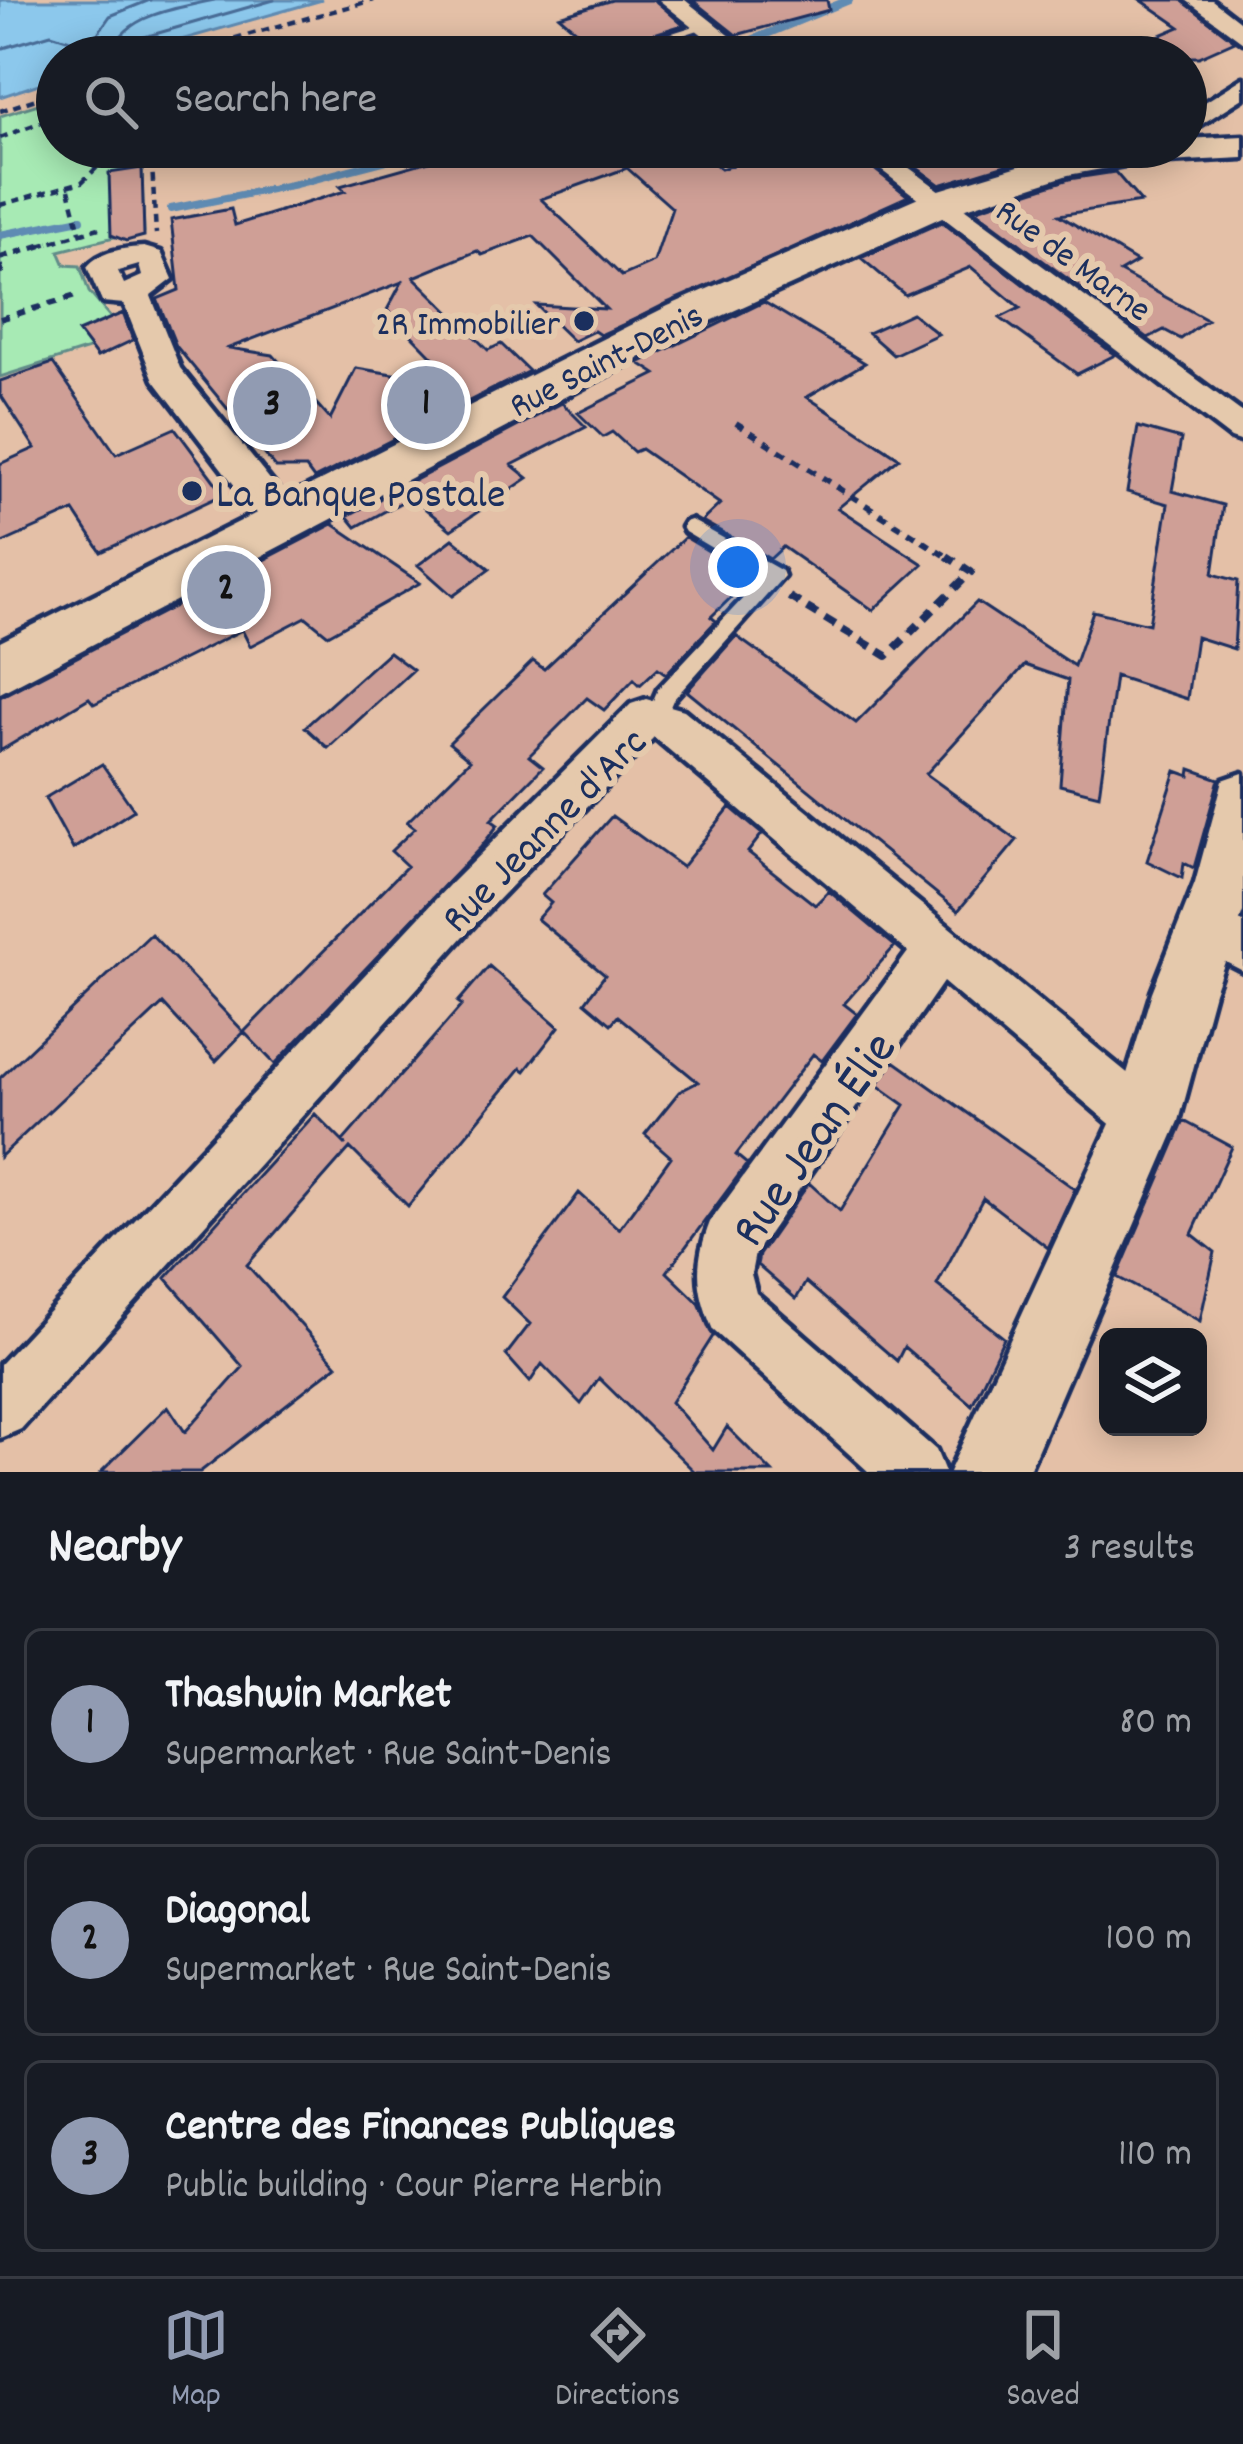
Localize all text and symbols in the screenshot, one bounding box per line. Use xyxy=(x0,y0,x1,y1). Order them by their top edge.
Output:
search box xyxy=(36,36,1207,168)
icon: search xyxy=(78,69,144,135)
text: Search here xyxy=(174,70,377,134)
street label: Rue de Marne xyxy=(983,188,1160,337)
street label: Rue Saint-Denis xyxy=(502,292,714,435)
place label: 2R Immobilier xyxy=(375,301,561,353)
marker: 2R Immobilier xyxy=(571,308,597,334)
pin: 1 xyxy=(387,360,465,450)
pin: 3 xyxy=(233,361,311,451)
place label: La Banque Postale xyxy=(216,468,506,528)
marker: La Banque Postale xyxy=(179,478,205,504)
your location xyxy=(708,537,768,597)
pin: 2 xyxy=(187,545,265,635)
street label: Rue Jeanne d'Arc xyxy=(430,716,664,950)
street label: Rue Jean Élie xyxy=(717,1019,918,1264)
map controls xyxy=(1099,1328,1207,1436)
button: layers xyxy=(1099,1328,1207,1436)
text: Nearby xyxy=(48,1514,181,1586)
text: 3 results xyxy=(1064,1523,1195,1578)
text: Thashwin Market xyxy=(165,1665,452,1729)
text: 1 xyxy=(86,1697,94,1752)
text: 80 m xyxy=(1119,1697,1192,1752)
text: Supermarket · Rue Saint-Denis xyxy=(165,1729,612,1784)
text: Diagonal xyxy=(165,1881,310,1945)
text: 2 xyxy=(81,1913,99,1968)
text: 100 m xyxy=(1105,1913,1192,1968)
text: Supermarket · Rue Saint-Denis xyxy=(165,1945,612,2000)
text: Centre des Finances Publiques xyxy=(165,2097,676,2161)
text: 3 xyxy=(81,2129,99,2184)
text: 110 m xyxy=(1118,2129,1192,2184)
text: Public building · Cour Pierre Herbin xyxy=(165,2161,662,2216)
tab: Map xyxy=(163,2302,229,2421)
tab: Directions xyxy=(555,2302,680,2421)
tab: Saved xyxy=(1006,2302,1080,2421)

